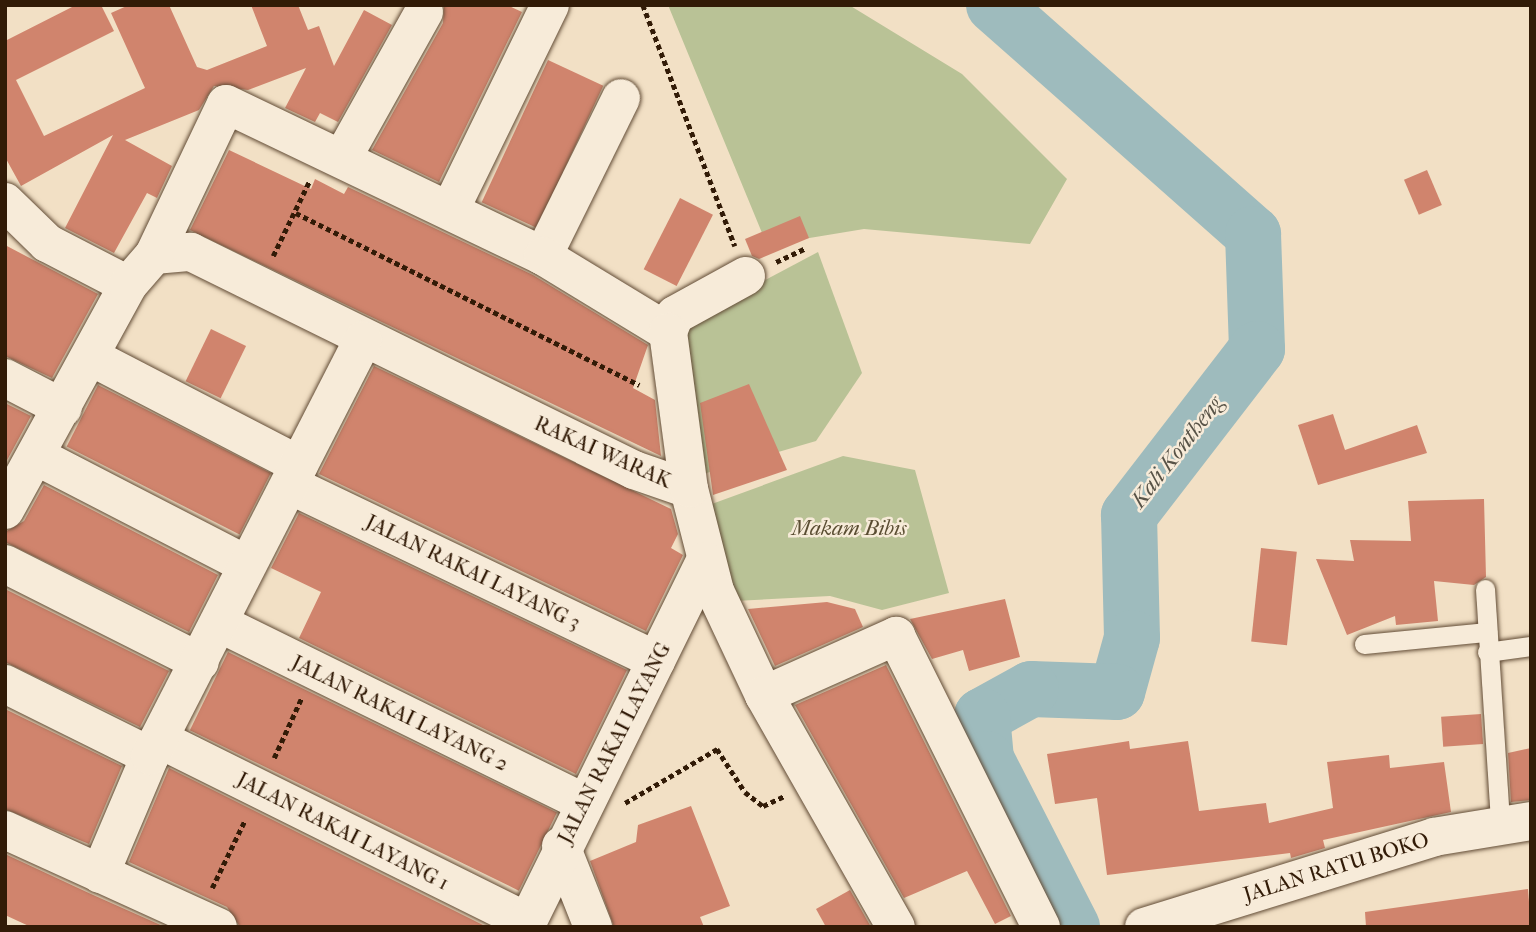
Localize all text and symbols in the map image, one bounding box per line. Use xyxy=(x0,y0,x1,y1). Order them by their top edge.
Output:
water label: Kali Kontheng xyxy=(1125,390,1229,514)
street label: RAKAI WARAK xyxy=(531,411,675,493)
street label: JALAN RAKAI LAYANG 3 xyxy=(362,509,584,635)
park label: Makam Bibis xyxy=(792,515,906,541)
street label: JALAN RAKAI LAYANG xyxy=(552,638,676,848)
street label: JALAN RAKAI LAYANG 2 xyxy=(288,650,512,776)
street label: JALAN RAKAI LAYANG 1 xyxy=(233,767,453,895)
street label: JALAN RATU BOKO xyxy=(1240,827,1432,907)

